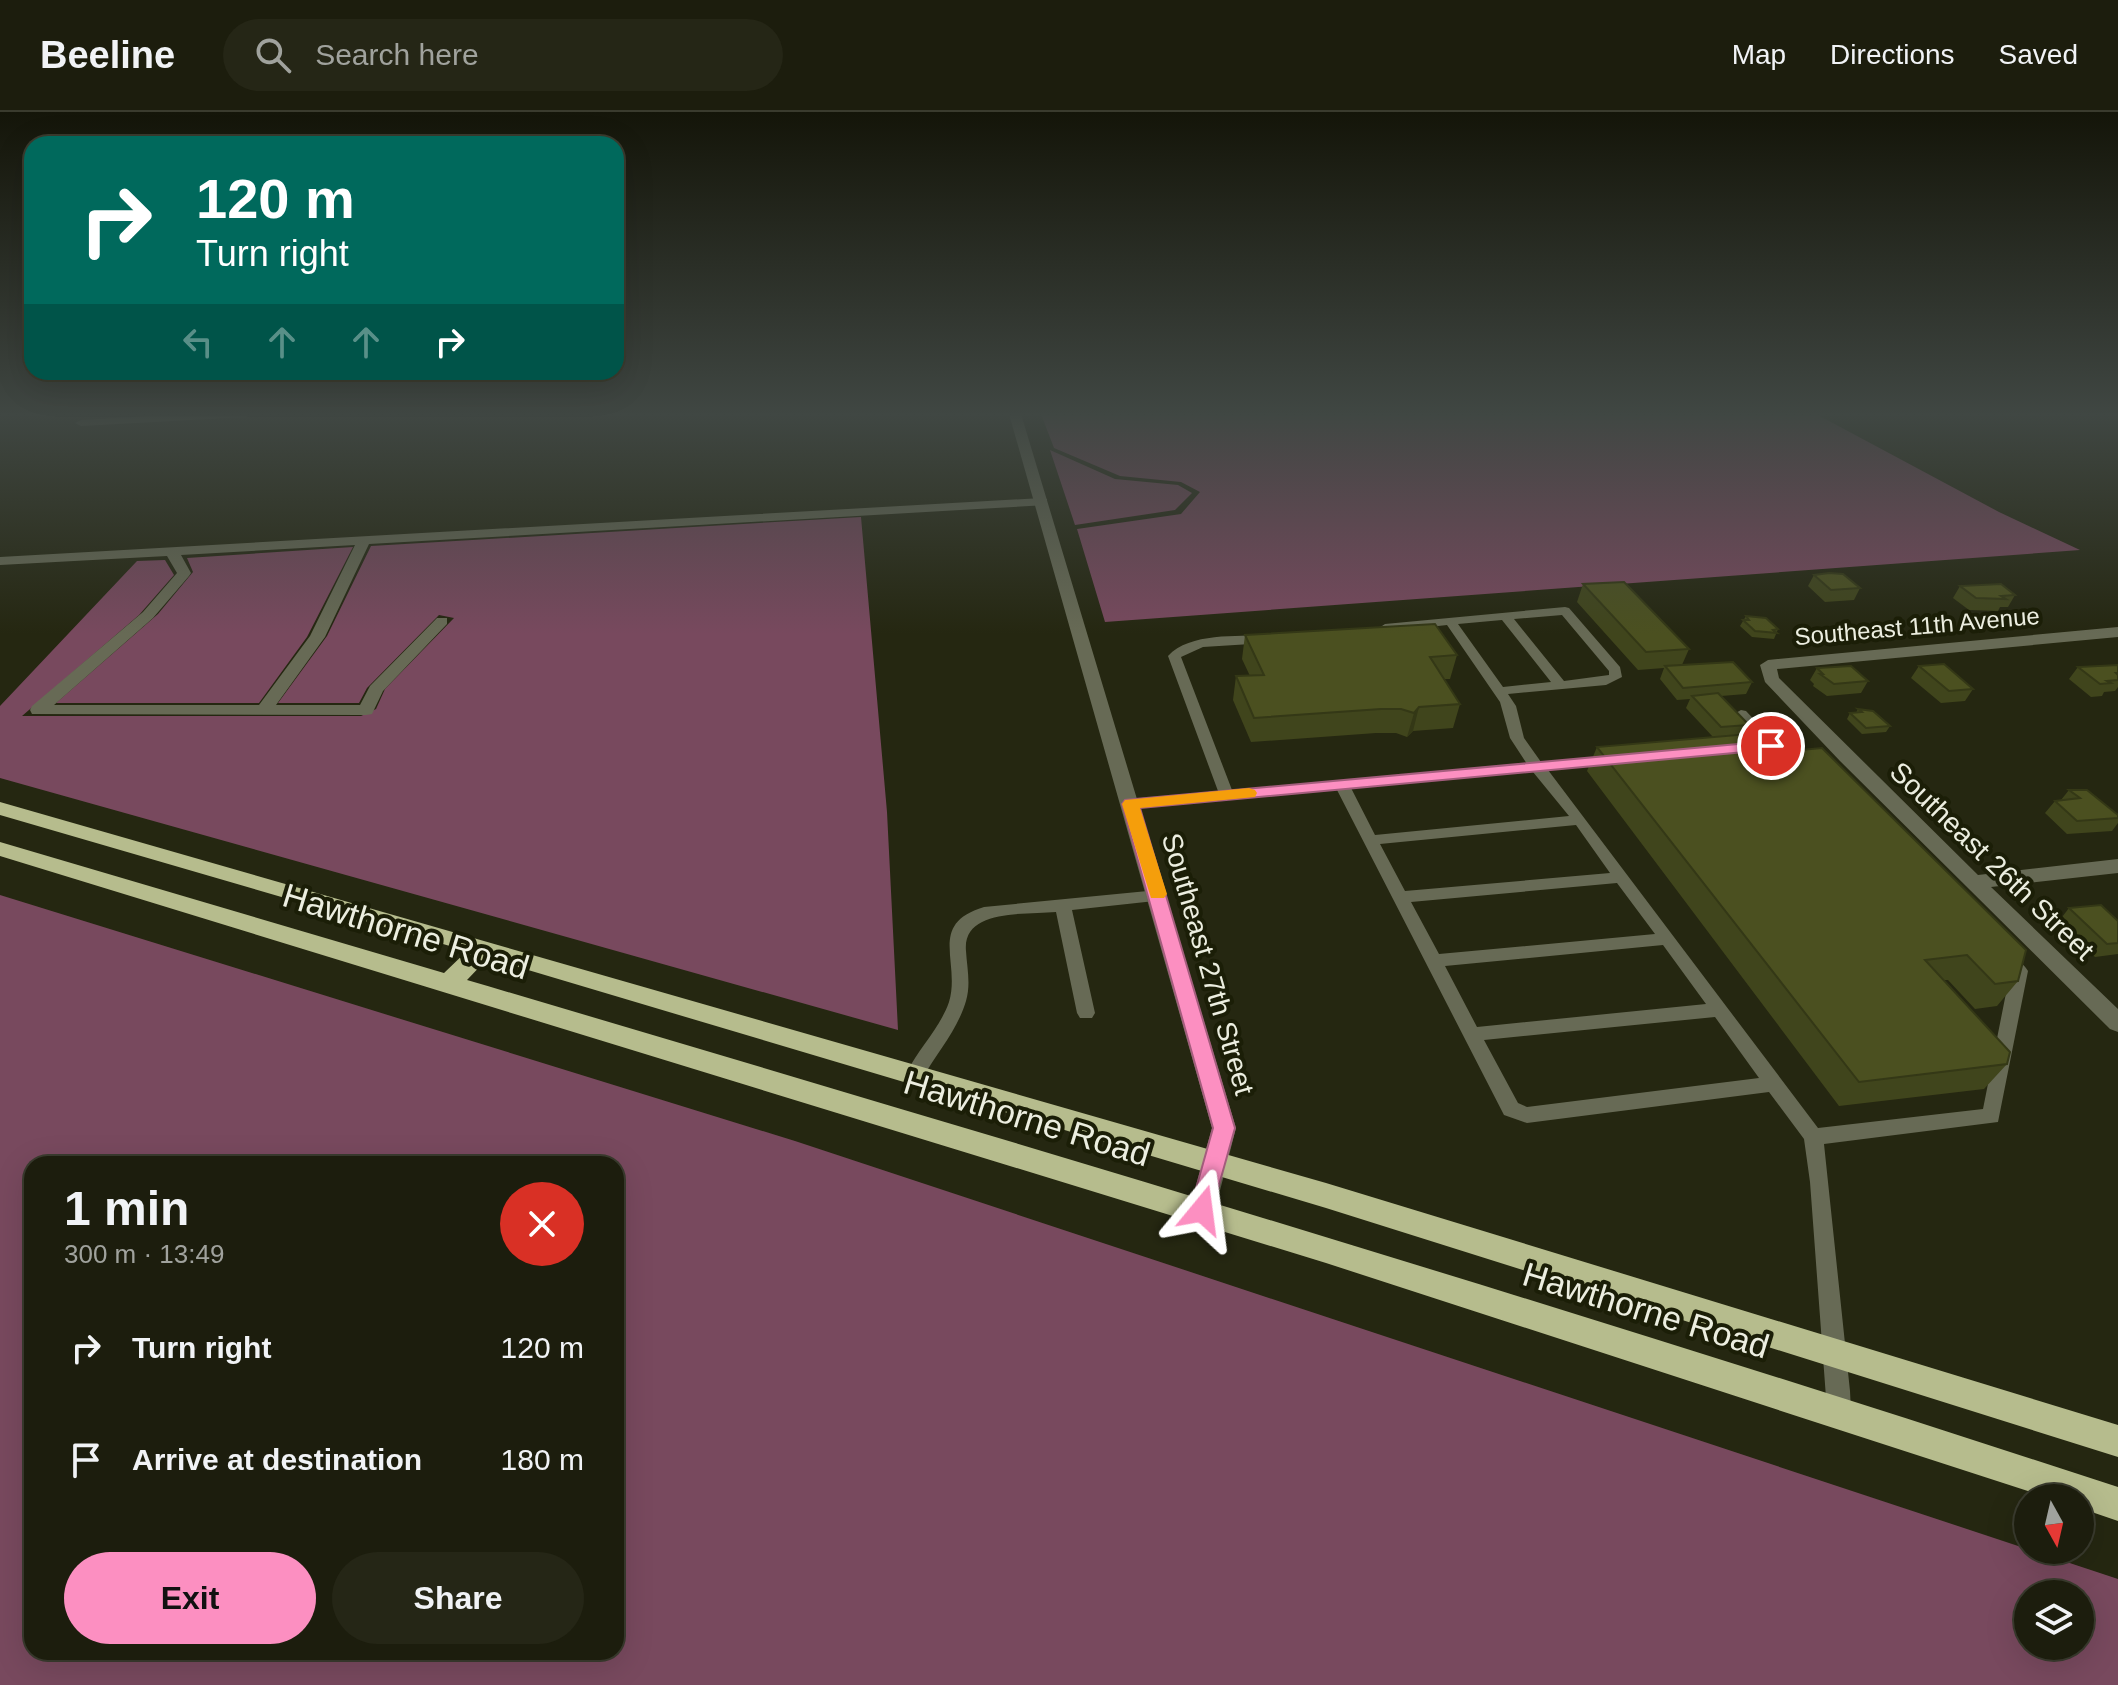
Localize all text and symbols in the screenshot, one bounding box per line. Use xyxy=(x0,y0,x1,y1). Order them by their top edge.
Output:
search box xyxy=(223,19,783,91)
icon: search xyxy=(251,33,295,77)
text: Beeline xyxy=(40,34,175,76)
text: Search here xyxy=(315,38,479,71)
text: Map xyxy=(1732,39,1786,70)
text: Directions xyxy=(1830,39,1955,70)
text: Saved xyxy=(1999,39,2078,70)
text: 120 m xyxy=(196,167,355,230)
icon: right xyxy=(64,168,168,272)
text: Turn right xyxy=(196,233,349,274)
icon: left xyxy=(176,320,220,364)
icon: ahead xyxy=(260,320,304,364)
icon: ahead xyxy=(344,320,388,364)
icon: right xyxy=(428,320,472,364)
street label: Southeast 11th Avenue xyxy=(1793,602,2041,650)
pin xyxy=(1737,712,1805,780)
icon: arrive xyxy=(1749,724,1793,768)
street label: Southeast 26th Street xyxy=(1884,756,2100,966)
street label: Southeast 27th Street xyxy=(1156,830,1260,1099)
street label: Hawthorne Road xyxy=(278,876,534,986)
street label: Hawthorne Road xyxy=(899,1063,1155,1173)
position arrow xyxy=(1160,1168,1244,1252)
text: 1 min xyxy=(64,1182,189,1235)
button: close xyxy=(500,1182,584,1266)
text: 300 m · 13:49 xyxy=(64,1239,224,1269)
street label: Hawthorne Road xyxy=(1518,1255,1774,1365)
icon: right xyxy=(64,1326,108,1370)
text: Turn right xyxy=(132,1331,271,1364)
text: 120 m xyxy=(501,1331,584,1364)
icon: arrive xyxy=(64,1438,108,1482)
text: Arrive at destination xyxy=(132,1443,422,1476)
text: 180 m xyxy=(501,1443,584,1476)
north arrow xyxy=(2014,1484,2094,1564)
map controls xyxy=(2014,1484,2094,1660)
button: Exit xyxy=(64,1552,316,1644)
button: Share xyxy=(332,1552,584,1644)
button: layers xyxy=(2014,1580,2094,1660)

